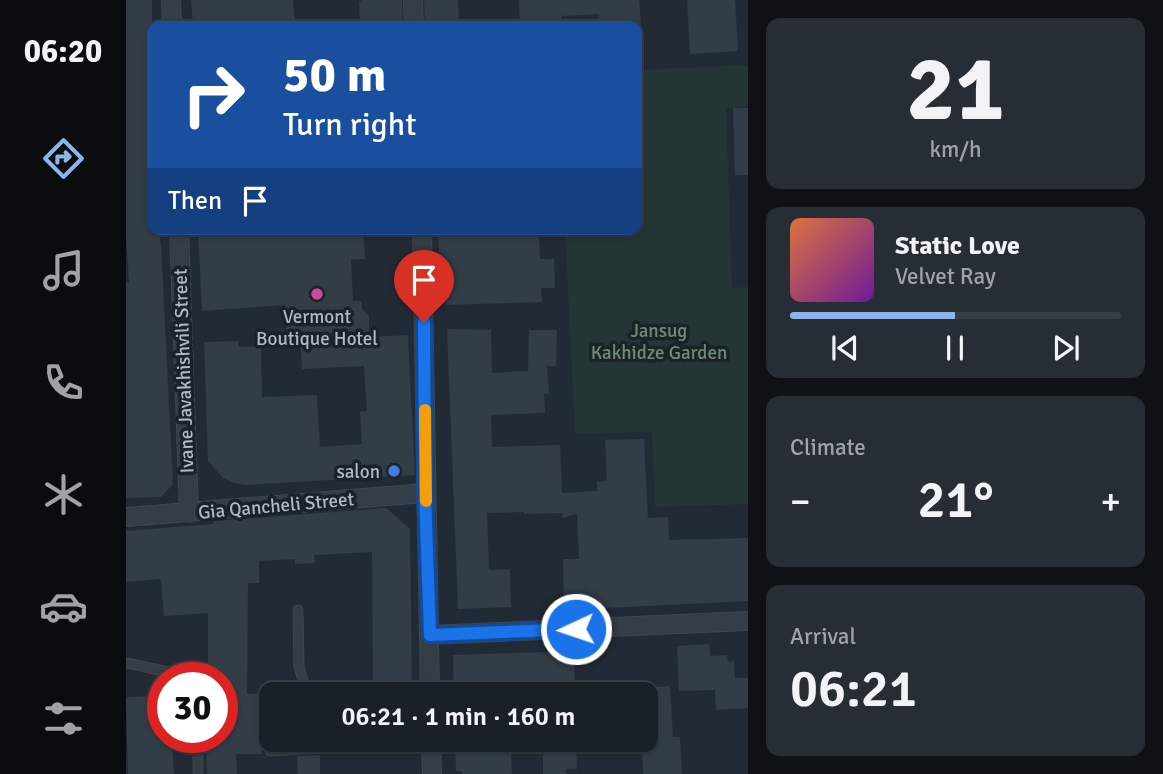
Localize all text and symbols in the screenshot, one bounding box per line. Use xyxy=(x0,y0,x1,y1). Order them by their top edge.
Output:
text: 06:20 xyxy=(24,32,102,71)
text: 21 xyxy=(906,33,1005,146)
text: 50 m xyxy=(283,45,386,105)
icon: right xyxy=(168,49,259,140)
text: Turn right xyxy=(283,105,416,144)
icon: directions xyxy=(39,134,88,183)
text: km/h xyxy=(929,135,982,164)
icon: arrive xyxy=(236,182,274,220)
text: Then xyxy=(168,185,222,217)
text: Static Love xyxy=(895,230,1020,262)
icon: music xyxy=(39,246,88,295)
pin xyxy=(394,250,454,322)
icon: arrive xyxy=(405,261,443,299)
text: Velvet Ray xyxy=(895,262,996,291)
street label: Ivane Javakhishvili Street xyxy=(168,268,200,474)
marker: Vermont Boutique Hotel xyxy=(309,286,325,302)
place label: Vermont Boutique Hotel xyxy=(256,305,378,351)
park label: Jansug Kakhidze Garden xyxy=(591,319,727,365)
icon: previous xyxy=(826,329,864,367)
icon: pause xyxy=(936,329,974,367)
icon: next xyxy=(1047,329,1085,367)
icon: phone xyxy=(39,358,88,407)
text: Climate xyxy=(790,433,866,462)
place label: salon xyxy=(336,460,380,484)
marker: salon xyxy=(386,463,402,479)
text: 21° xyxy=(917,468,994,532)
icon: climate xyxy=(39,470,88,519)
text: − xyxy=(790,478,811,525)
text: + xyxy=(1100,478,1121,525)
street label: Gia Qancheli Street xyxy=(197,487,355,525)
icon: car xyxy=(39,582,88,631)
position arrow xyxy=(539,592,613,666)
text: Arrival xyxy=(790,622,856,651)
text: 06:21 xyxy=(790,657,917,721)
speed limit sign: 30 xyxy=(147,662,238,753)
icon: filters xyxy=(39,694,88,743)
text: 06:21 · 1 min · 160 m xyxy=(342,701,575,733)

